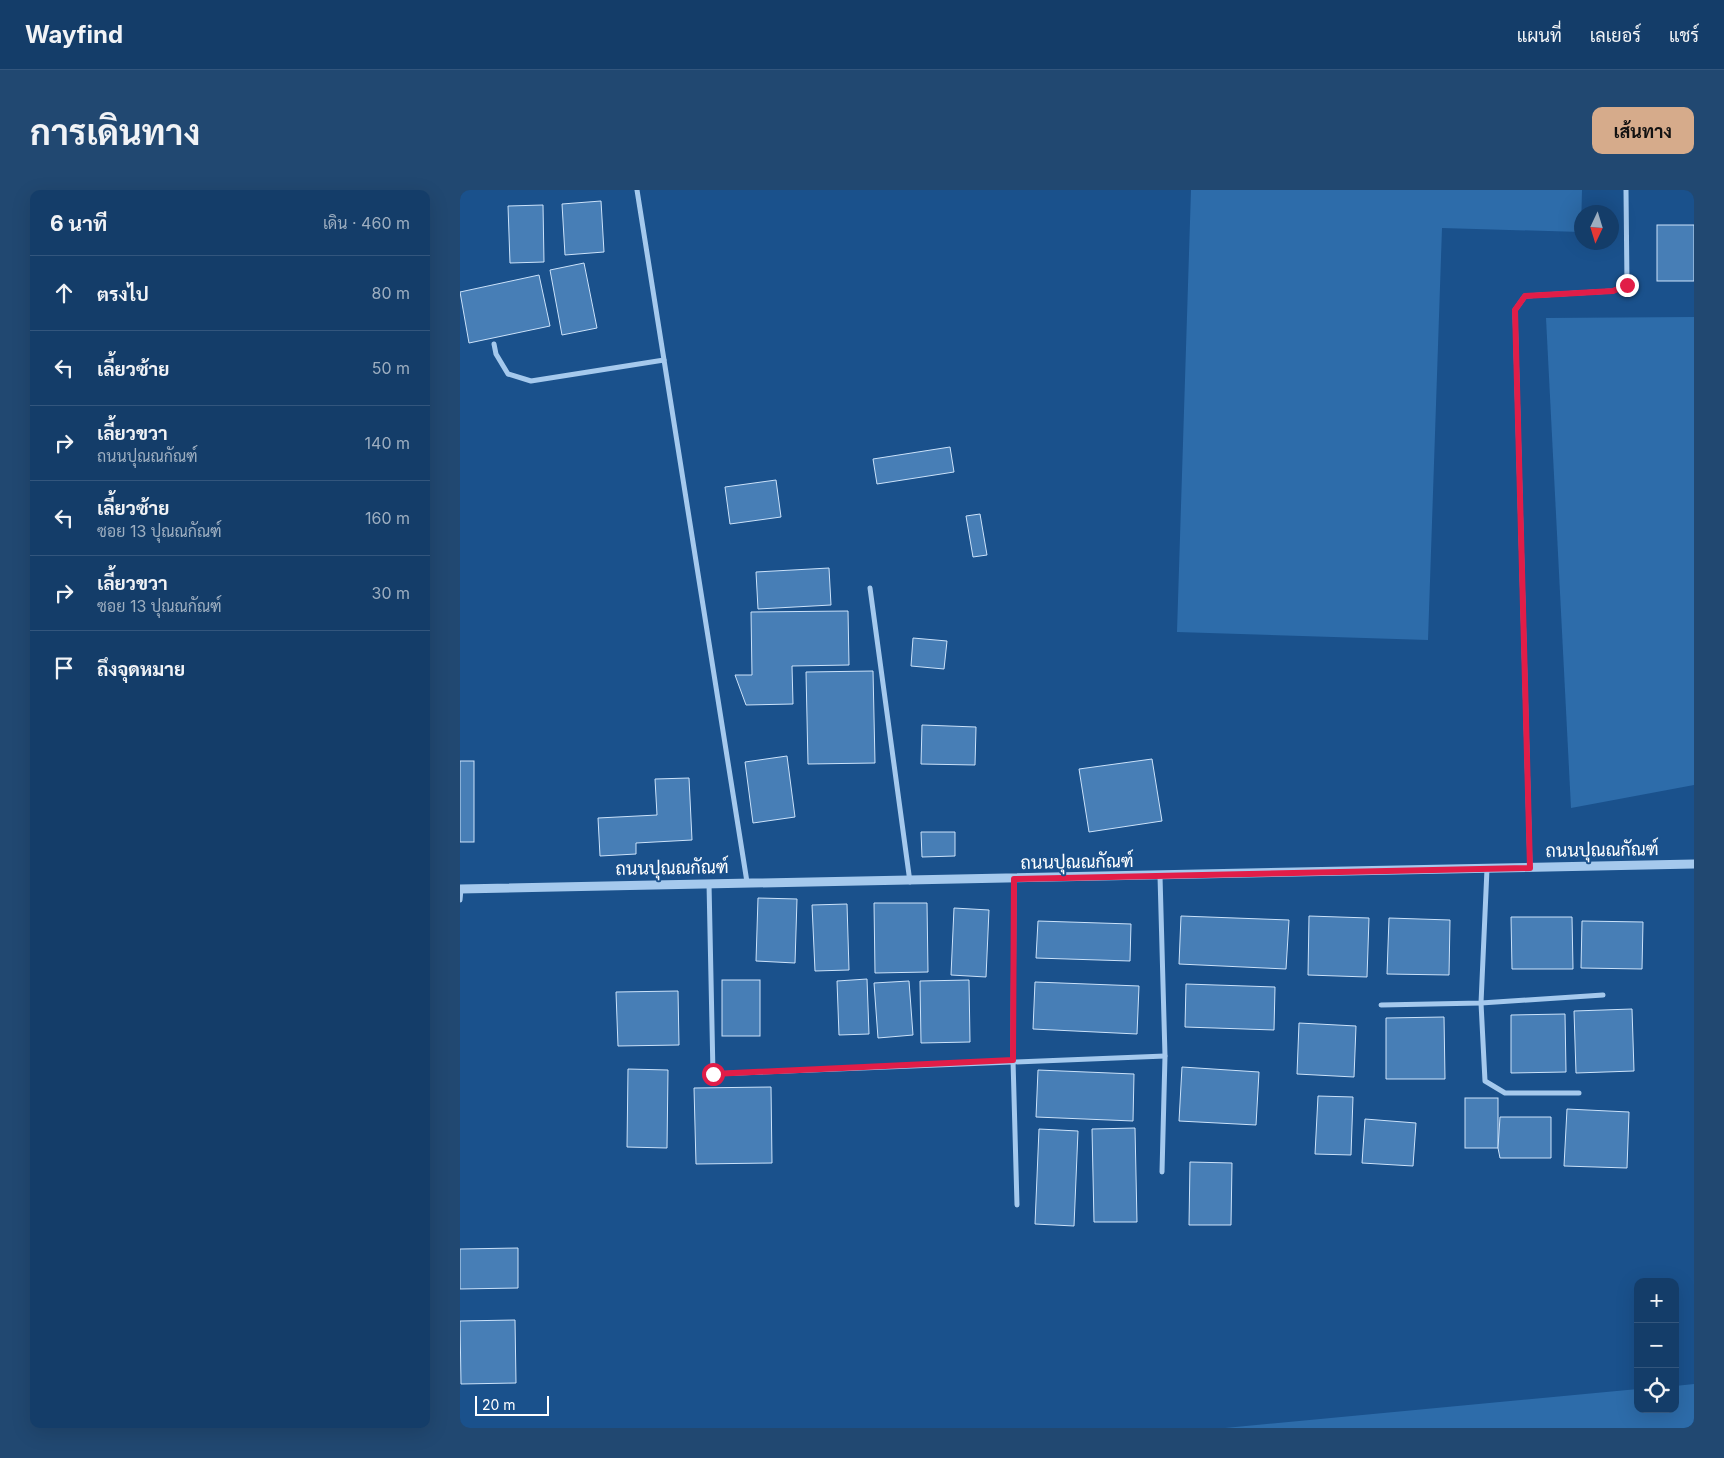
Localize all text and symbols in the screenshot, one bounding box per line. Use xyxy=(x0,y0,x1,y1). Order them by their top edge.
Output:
text: Wayfind xyxy=(25,20,123,49)
text: แผนที่ xyxy=(1517,25,1562,46)
text: เลเยอร์ xyxy=(1590,25,1641,46)
text: แชร์ xyxy=(1669,25,1699,46)
button: เส้นทาง xyxy=(1592,107,1694,154)
text: การเดินทาง xyxy=(30,111,200,153)
north arrow xyxy=(1574,205,1619,250)
text: 6 นาที xyxy=(50,211,107,236)
text: เดิน · 460 m xyxy=(323,213,410,233)
route end xyxy=(1616,274,1639,297)
icon: ahead xyxy=(50,279,78,307)
text: ตรงไป xyxy=(97,283,149,306)
text: 80 m xyxy=(371,283,410,303)
icon: left xyxy=(50,354,78,382)
text: เลี้ยวซ้าย xyxy=(97,358,169,381)
text: 50 m xyxy=(372,358,410,378)
text: เลี้ยวขวา xyxy=(97,422,168,445)
icon: right xyxy=(50,429,78,457)
text: 140 m xyxy=(365,433,410,453)
text: ถนนปุณณกัณฑ์ xyxy=(97,446,198,466)
text: เลี้ยวซ้าย xyxy=(97,497,169,520)
icon: left xyxy=(50,504,78,532)
text: 160 m xyxy=(365,508,410,528)
text: ซอย 13 ปุณณกัณฑ์ xyxy=(97,521,222,541)
text: เลี้ยวขวา xyxy=(97,572,168,595)
icon: right xyxy=(50,579,78,607)
text: 30 m xyxy=(372,583,410,603)
text: ซอย 13 ปุณณกัณฑ์ xyxy=(97,596,222,616)
icon: arrive xyxy=(50,654,78,682)
text: ถึงจุดหมาย xyxy=(97,658,185,681)
street label: ถนนปุณณกัณฑ์ xyxy=(1545,836,1659,863)
street label: ถนนปุณณกัณฑ์ xyxy=(1020,848,1134,875)
street label: ถนนปุณณกัณฑ์ xyxy=(615,854,729,881)
route start xyxy=(702,1063,725,1086)
map controls xyxy=(1634,1278,1679,1413)
button: + xyxy=(1634,1278,1679,1323)
button: − xyxy=(1634,1323,1679,1368)
button: locate xyxy=(1634,1368,1679,1413)
scale bar xyxy=(475,1393,549,1416)
text: 20 m xyxy=(482,1396,516,1413)

